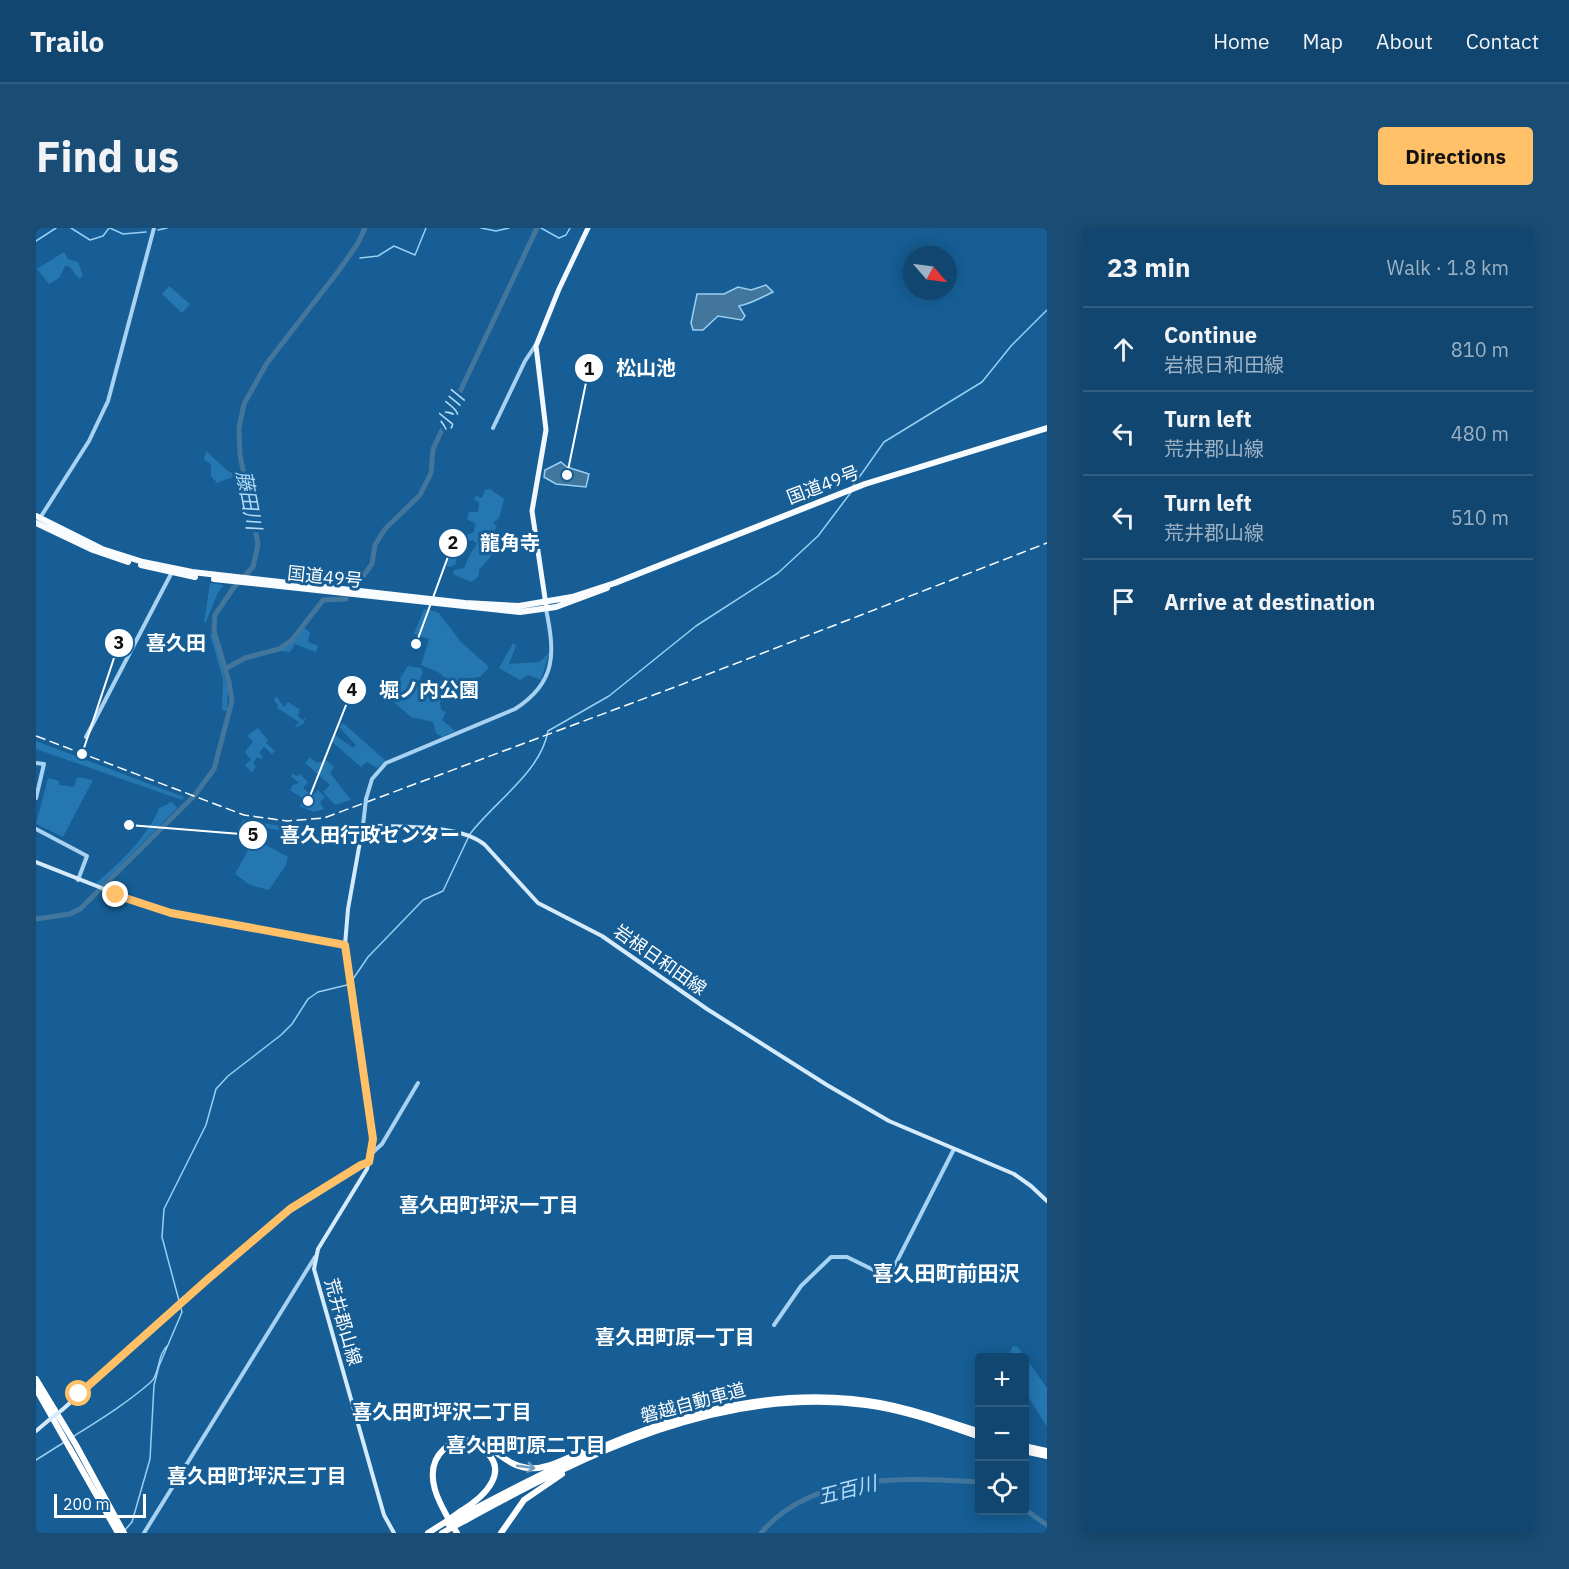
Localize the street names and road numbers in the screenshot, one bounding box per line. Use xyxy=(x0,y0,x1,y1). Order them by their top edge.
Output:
street label: 国道49号 xyxy=(783,460,862,509)
street label: 国道49号 xyxy=(286,561,364,592)
street label: 岩根日和田線 xyxy=(609,919,711,1000)
street label: 荒井郡山線 xyxy=(320,1275,367,1368)
street label: 磐越自動車道 xyxy=(638,1377,748,1428)

